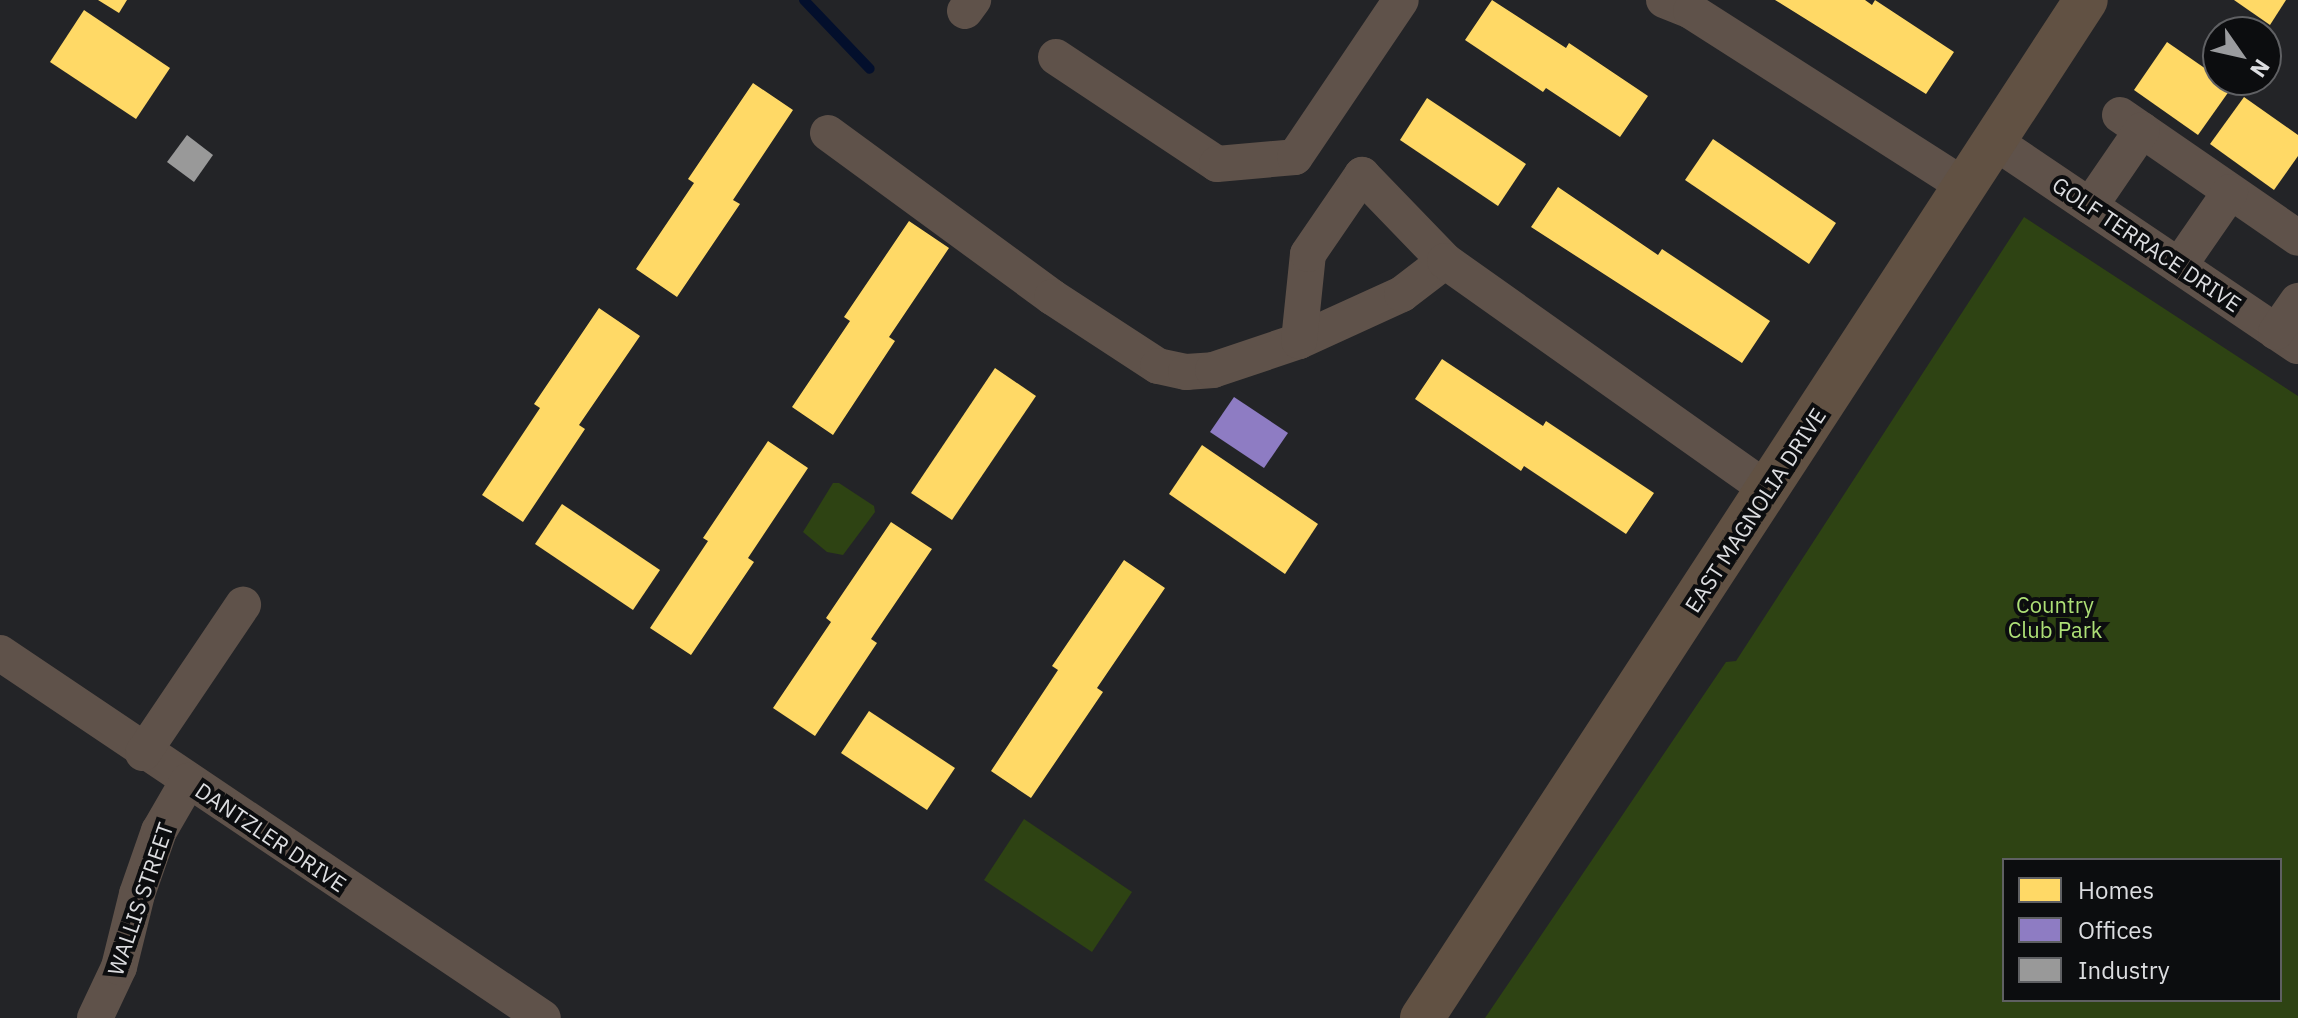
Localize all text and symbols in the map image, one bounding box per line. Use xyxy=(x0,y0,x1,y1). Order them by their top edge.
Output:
north arrow xyxy=(2202,16,2282,96)
text: N xyxy=(2244,54,2277,83)
street label: GOLF TERRACE DRIVE xyxy=(2047,171,2247,317)
street label: EAST MAGNOLIA DRIVE xyxy=(1679,403,1831,617)
park label: Country Club Park xyxy=(2008,591,2102,642)
street label: DANTZLER DRIVE xyxy=(190,777,352,897)
street label: WALLIS STREET xyxy=(102,819,178,979)
legend xyxy=(2002,858,2282,1002)
text: Homes xyxy=(2078,874,2154,906)
text: Offices xyxy=(2078,914,2153,946)
text: Industry xyxy=(2078,954,2170,986)

